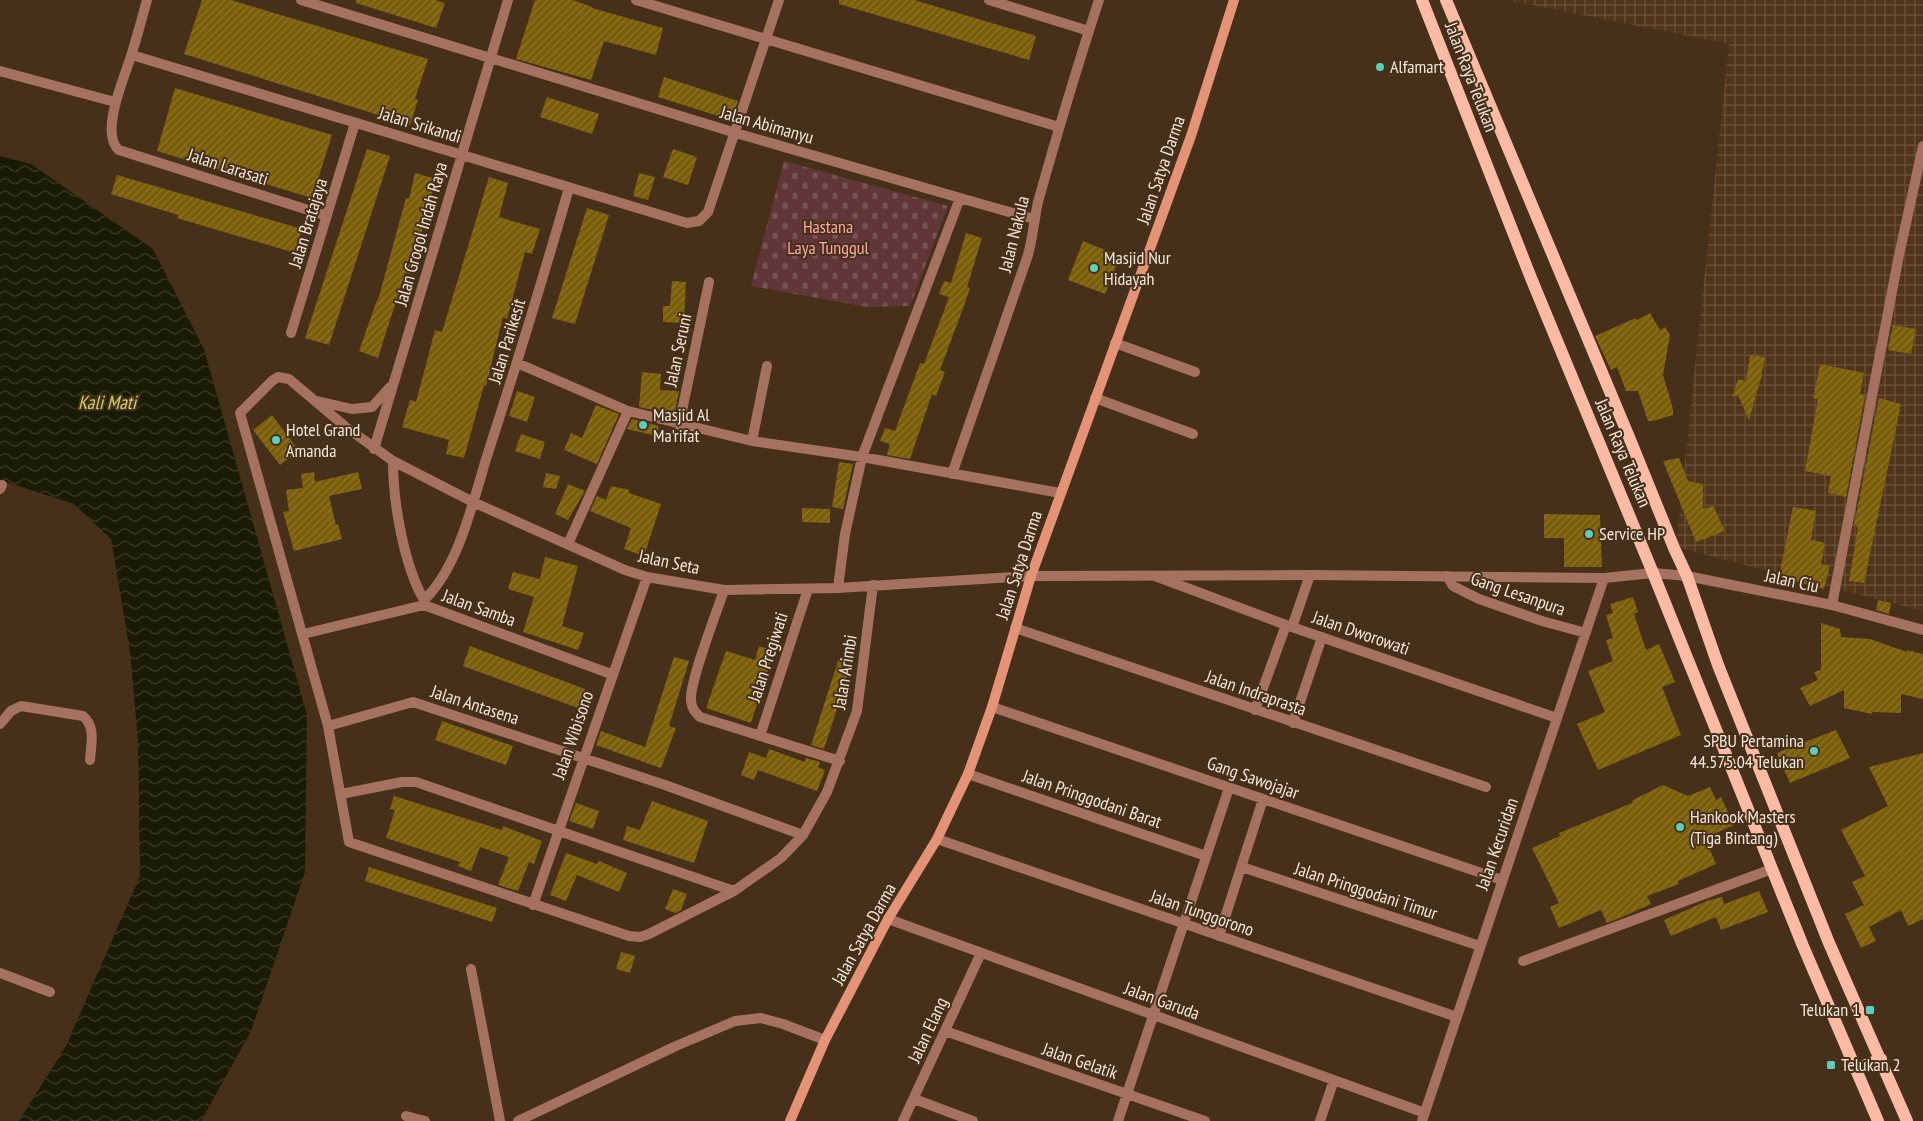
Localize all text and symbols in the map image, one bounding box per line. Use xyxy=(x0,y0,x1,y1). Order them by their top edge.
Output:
street label: Jalan Raya Telukan xyxy=(1440,18,1503,135)
place label: Alfamart xyxy=(1390,55,1444,78)
marker: Alfamart xyxy=(1374,61,1386,73)
street label: Jalan Abimanyu xyxy=(717,100,816,149)
street label: Jalan Srikandi xyxy=(375,101,464,148)
street label: Jalan Satya Darma xyxy=(1131,113,1190,228)
street label: Jalan Larasati xyxy=(184,142,271,190)
street label: Jalan Grogol Indah Raya xyxy=(389,159,452,309)
street label: Jalan Bratajaya xyxy=(283,175,332,271)
street label: Jalan Nakula xyxy=(993,193,1034,275)
park label: Hastana Laya Tunggul xyxy=(787,215,870,259)
place label: Masjid Nur Hidayah xyxy=(1104,246,1171,290)
marker: Masjid Nur Hidayah xyxy=(1088,262,1100,274)
street label: Jalan Parikesit xyxy=(482,296,530,387)
street label: Jalan Seruni xyxy=(658,311,696,390)
water label: Kali Mati xyxy=(78,390,139,414)
street label: Jalan Raya Telukan xyxy=(1590,394,1657,510)
place label: Masjid Al Ma'rifat xyxy=(653,403,710,447)
place label: Hotel Grand Amanda xyxy=(286,418,360,462)
marker: Masjid Al Ma'rifat xyxy=(637,419,649,431)
marker: Hotel Grand Amanda xyxy=(270,434,282,446)
street label: Jalan Satya Darma xyxy=(990,508,1047,623)
place label: Service HP xyxy=(1599,522,1665,545)
marker: Service HP xyxy=(1583,528,1595,540)
street label: Jalan Seta xyxy=(635,544,702,579)
street label: Jalan Ciu xyxy=(1762,563,1821,597)
street label: Gang Lesanpura xyxy=(1468,567,1569,620)
street label: Jalan Samba xyxy=(438,583,519,631)
street label: Jalan Dworowati xyxy=(1308,605,1413,660)
street label: Jalan Pregiwati xyxy=(742,609,793,706)
street label: Jalan Arimbi xyxy=(827,633,862,712)
street label: Jalan Indraprasta xyxy=(1202,664,1309,720)
street label: Jalan Antasena xyxy=(427,679,522,730)
street label: Jalan Wibisono xyxy=(546,688,598,783)
place label: SPBU Pertamina 44.575.04 Telukan xyxy=(1690,729,1804,773)
marker: SPBU Pertamina 44.575.04 Telukan xyxy=(1808,745,1820,757)
street label: Gang Sawojajar xyxy=(1204,751,1302,804)
street label: Jalan Pringgodani Barat xyxy=(1019,764,1165,833)
street label: Jalan Kecuridan xyxy=(1470,795,1523,894)
place label: Hankook Masters (Tiga Bintang) xyxy=(1690,805,1795,849)
marker: Hankook Masters (Tiga Bintang) xyxy=(1674,821,1686,833)
street label: Jalan Pringgodani Timur xyxy=(1291,856,1441,924)
street label: Jalan Satya Darma xyxy=(826,879,901,989)
street label: Jalan Tunggorono xyxy=(1146,884,1257,941)
street label: Jalan Garuda xyxy=(1120,976,1203,1025)
street label: Jalan Elang xyxy=(902,993,953,1067)
place label: Telukan 1 xyxy=(1800,998,1860,1021)
marker: Telukan 1 xyxy=(1864,1004,1876,1016)
street label: Jalan Gelatik xyxy=(1039,1037,1121,1084)
place label: Telukan 2 xyxy=(1841,1053,1901,1076)
marker: Telukan 2 xyxy=(1825,1059,1837,1071)

